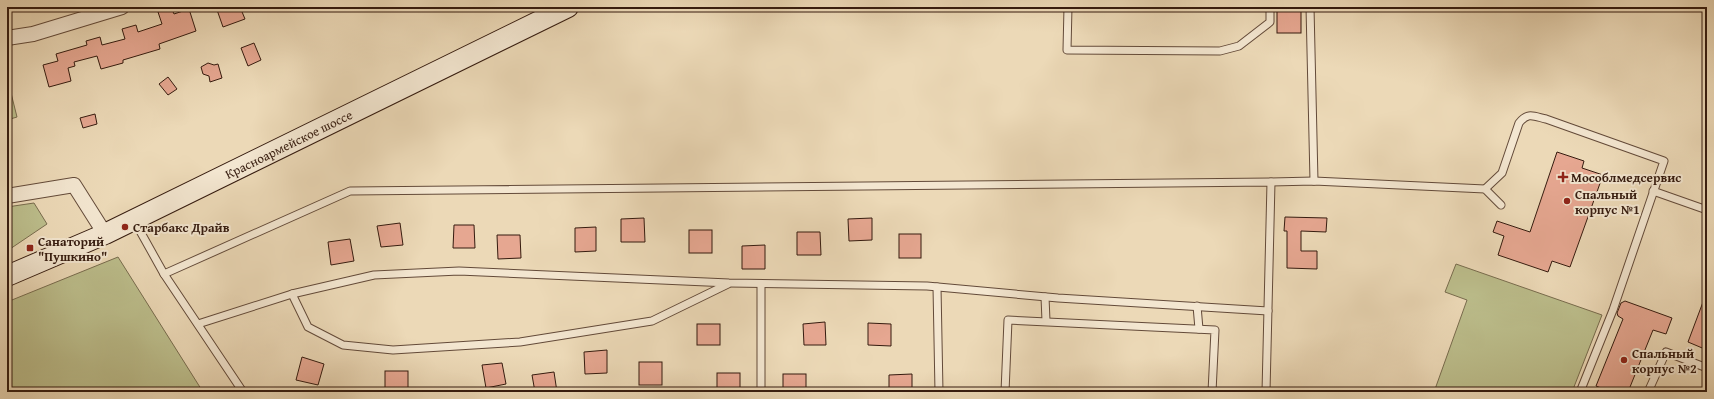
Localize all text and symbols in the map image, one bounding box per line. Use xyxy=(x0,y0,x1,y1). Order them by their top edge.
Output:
street label: Красноармейское шоссе xyxy=(222,105,355,183)
place label: Мособлмедсервис xyxy=(1571,168,1681,187)
marker: Мособлмедсервис xyxy=(1558,172,1568,182)
place label: Спальный корпус №1 xyxy=(1575,185,1640,219)
marker: Спальный корпус №1 xyxy=(1562,196,1572,206)
place label: Старбакс Драйв xyxy=(133,218,230,237)
marker: Старбакс Драйв xyxy=(120,222,130,232)
place label: Санаторий "Пушкино" xyxy=(38,232,107,266)
marker: Санаторий "Пушкино" xyxy=(25,243,35,253)
place label: Спальный корпус №2 xyxy=(1632,344,1697,378)
marker: Спальный корпус №2 xyxy=(1619,355,1629,365)

